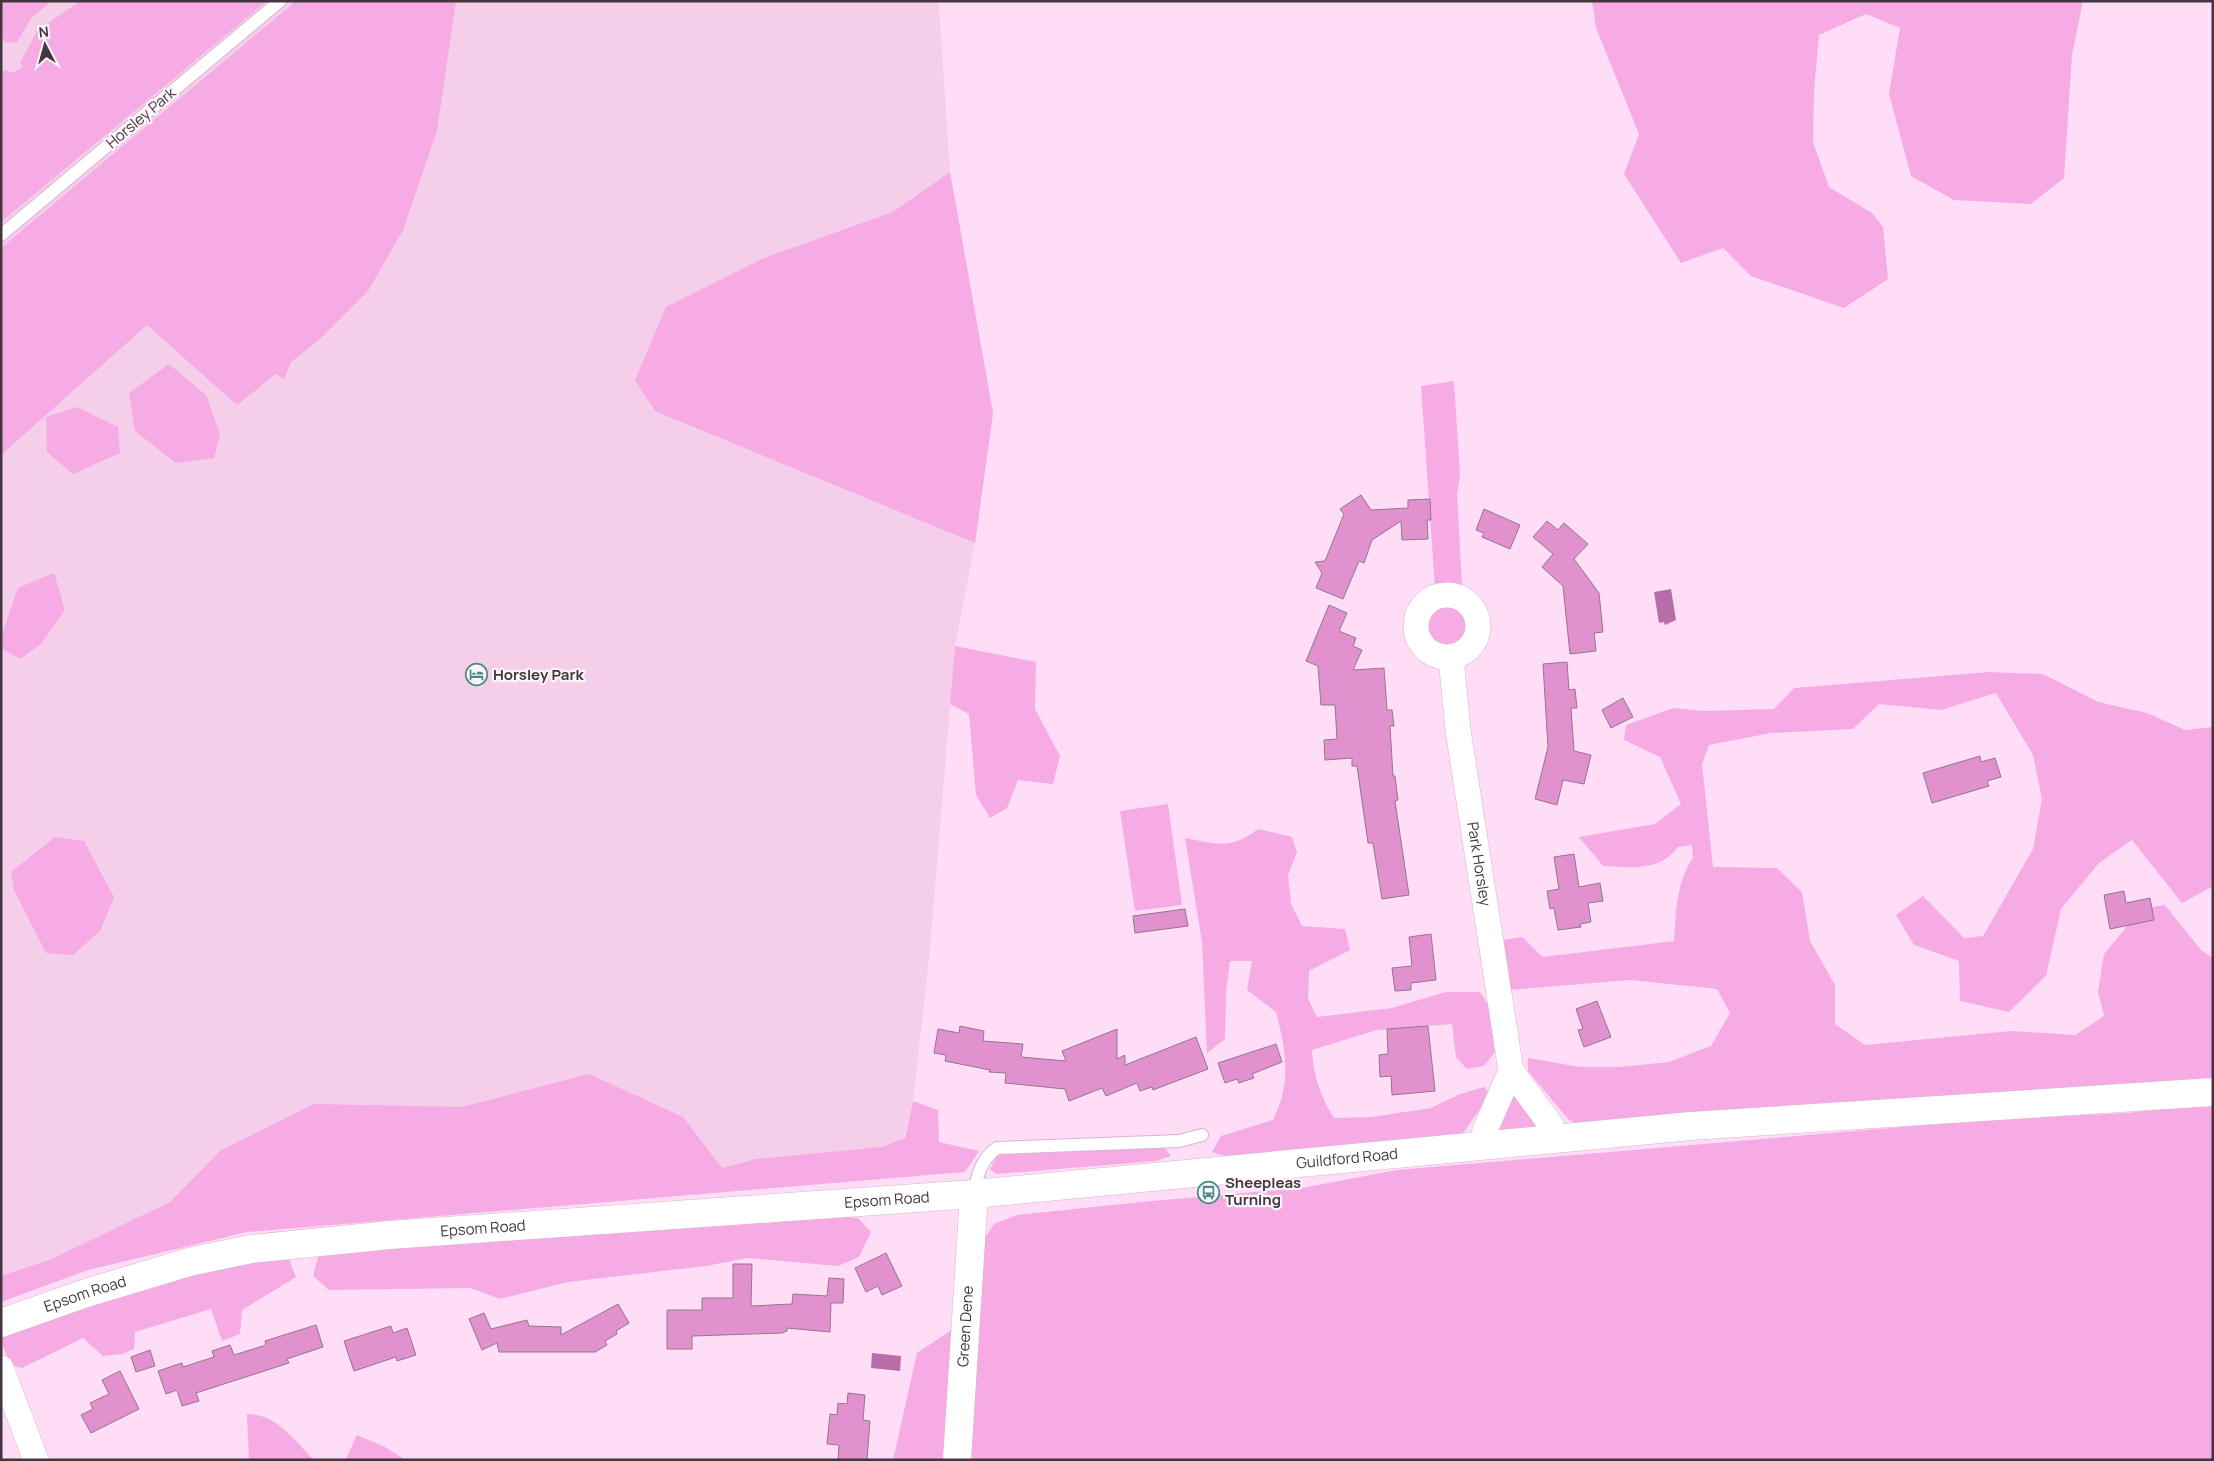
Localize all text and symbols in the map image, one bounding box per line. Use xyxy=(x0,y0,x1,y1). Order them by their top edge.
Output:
north arrow xyxy=(20,20,70,70)
text: N xyxy=(38,22,50,42)
street label: Horsley Park xyxy=(101,82,180,153)
hotel icon: Horsley Park xyxy=(465,663,489,687)
place label: Horsley Park xyxy=(493,664,584,685)
street label: Park Horsley xyxy=(1462,820,1496,908)
street label: Guildford Road xyxy=(1295,1143,1399,1173)
place label: Sheepleas Turning xyxy=(1225,1172,1301,1210)
bus stop icon: Sheepleas Turning xyxy=(1197,1180,1221,1204)
street label: Epsom Road xyxy=(844,1186,930,1213)
street label: Epsom Road xyxy=(440,1215,526,1241)
street label: Epsom Road xyxy=(41,1270,129,1317)
street label: Green Dene xyxy=(952,1285,978,1368)

